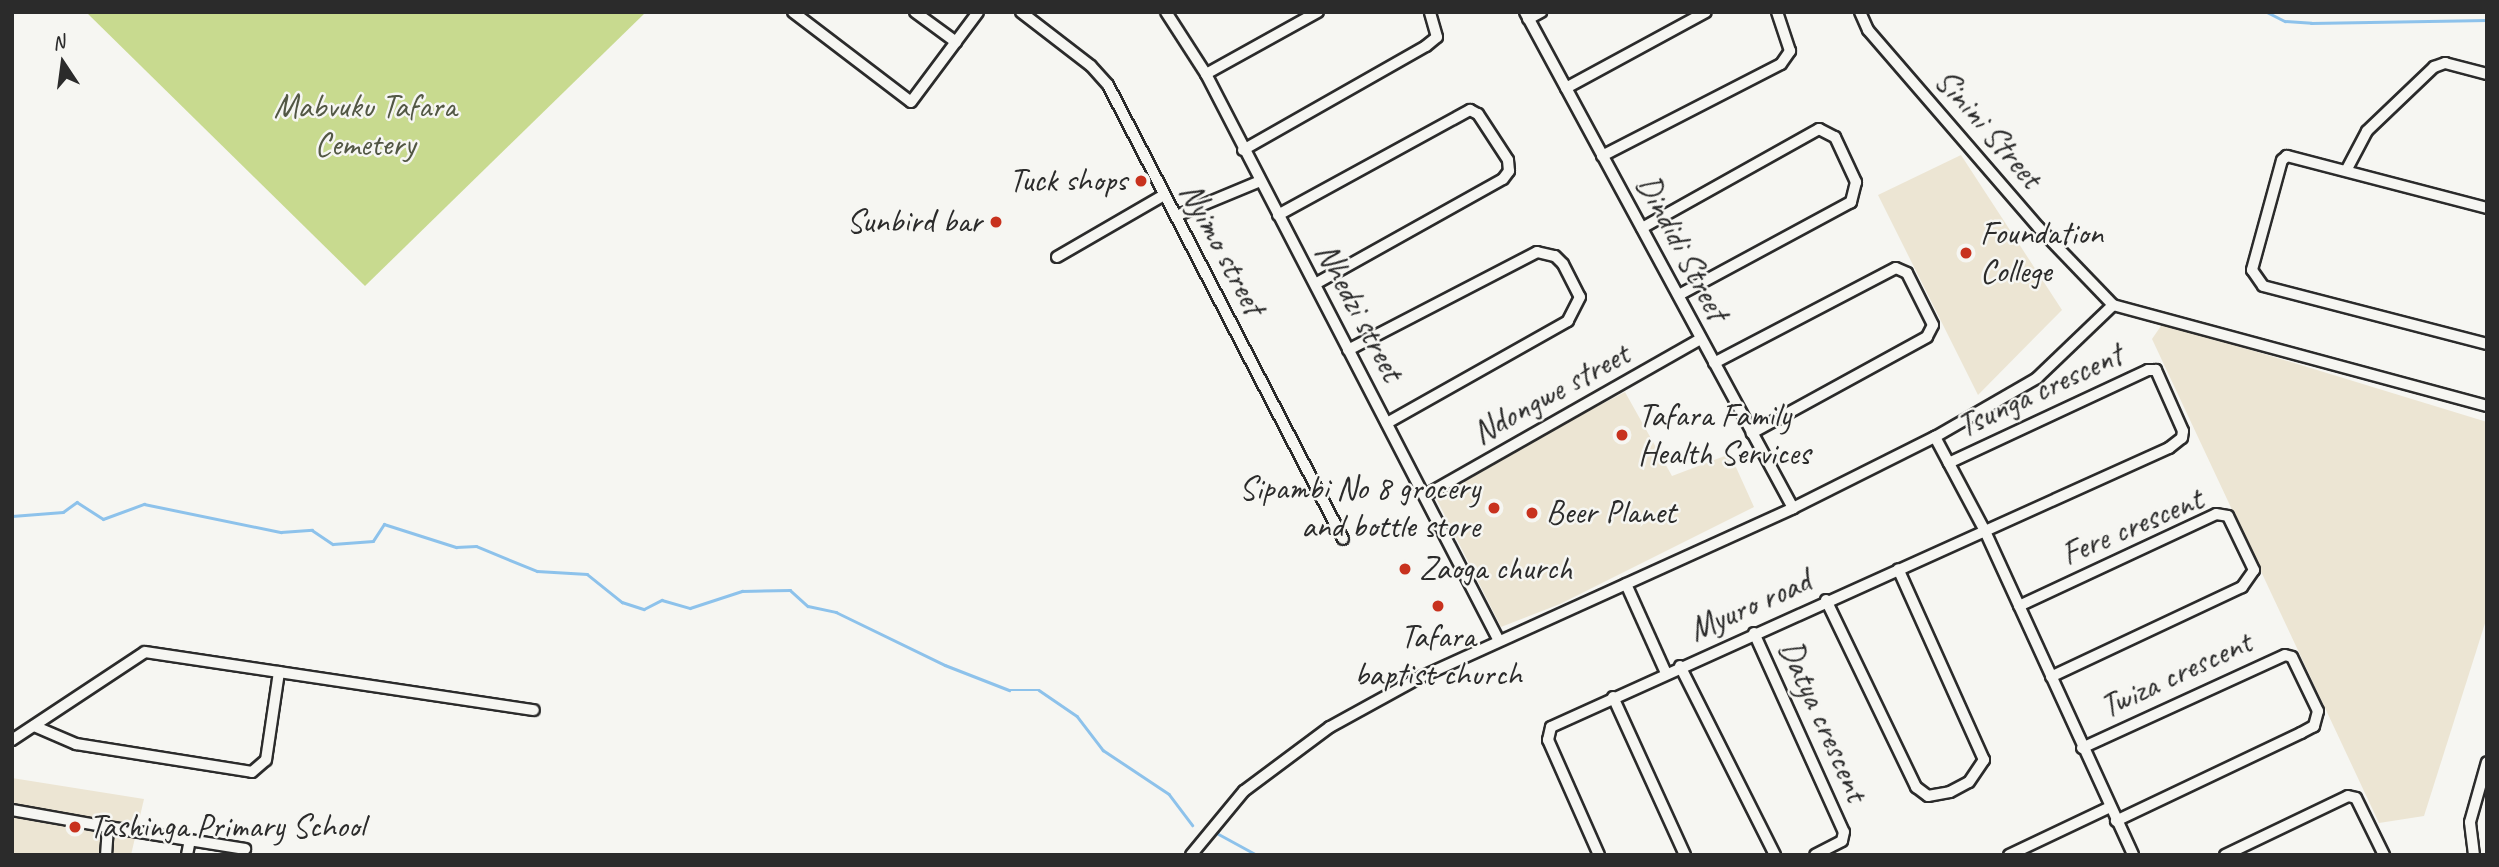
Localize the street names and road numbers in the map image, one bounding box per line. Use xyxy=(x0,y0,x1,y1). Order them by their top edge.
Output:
street label: Sinini Street xyxy=(1926,61,2050,197)
street label: Dindidi Street xyxy=(1627,169,1737,327)
street label: Nyimo street xyxy=(1171,176,1273,322)
street label: Nhedzi street xyxy=(1306,236,1412,388)
street label: Ndongwe street xyxy=(1466,335,1636,453)
street label: Tsunga crescent xyxy=(1951,336,2129,446)
street label: Fere crescent xyxy=(2055,480,2209,574)
street label: Myuro road xyxy=(1684,562,1816,650)
street label: Twiza crescent xyxy=(2095,623,2257,727)
street label: Datya crescent xyxy=(1770,635,1876,807)

